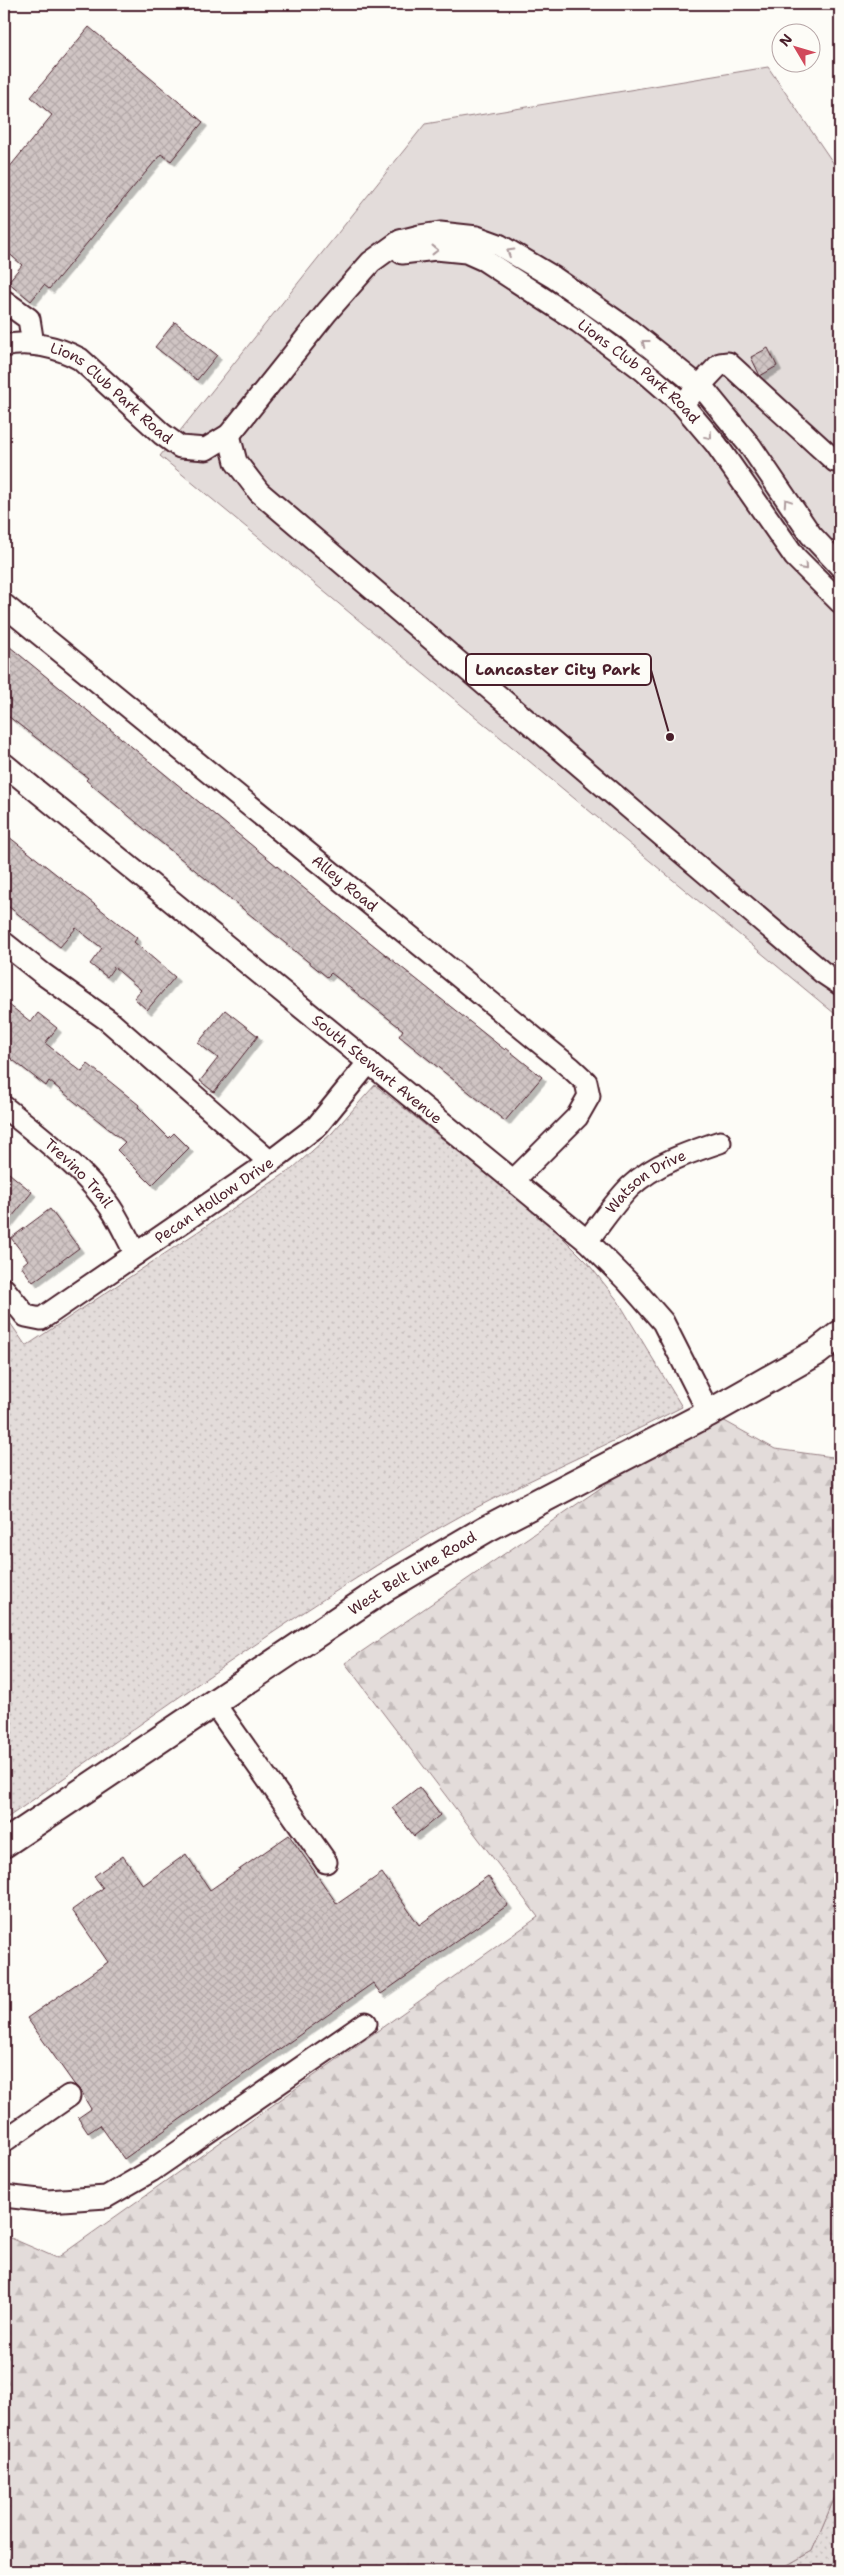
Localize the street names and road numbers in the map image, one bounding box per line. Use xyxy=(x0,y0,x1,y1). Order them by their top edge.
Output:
street label: Lions Club Park Road xyxy=(574,314,705,428)
street label: Lions Club Park Road xyxy=(48,338,177,449)
street label: Alley Road xyxy=(308,850,382,917)
street label: South Stewart Avenue xyxy=(308,1010,446,1128)
street label: Trevino Trail xyxy=(40,1134,118,1212)
street label: Watson Drive xyxy=(601,1145,689,1218)
street label: Pecan Hollow Drive xyxy=(151,1152,277,1248)
street label: West Belt Line Road xyxy=(344,1527,480,1620)

